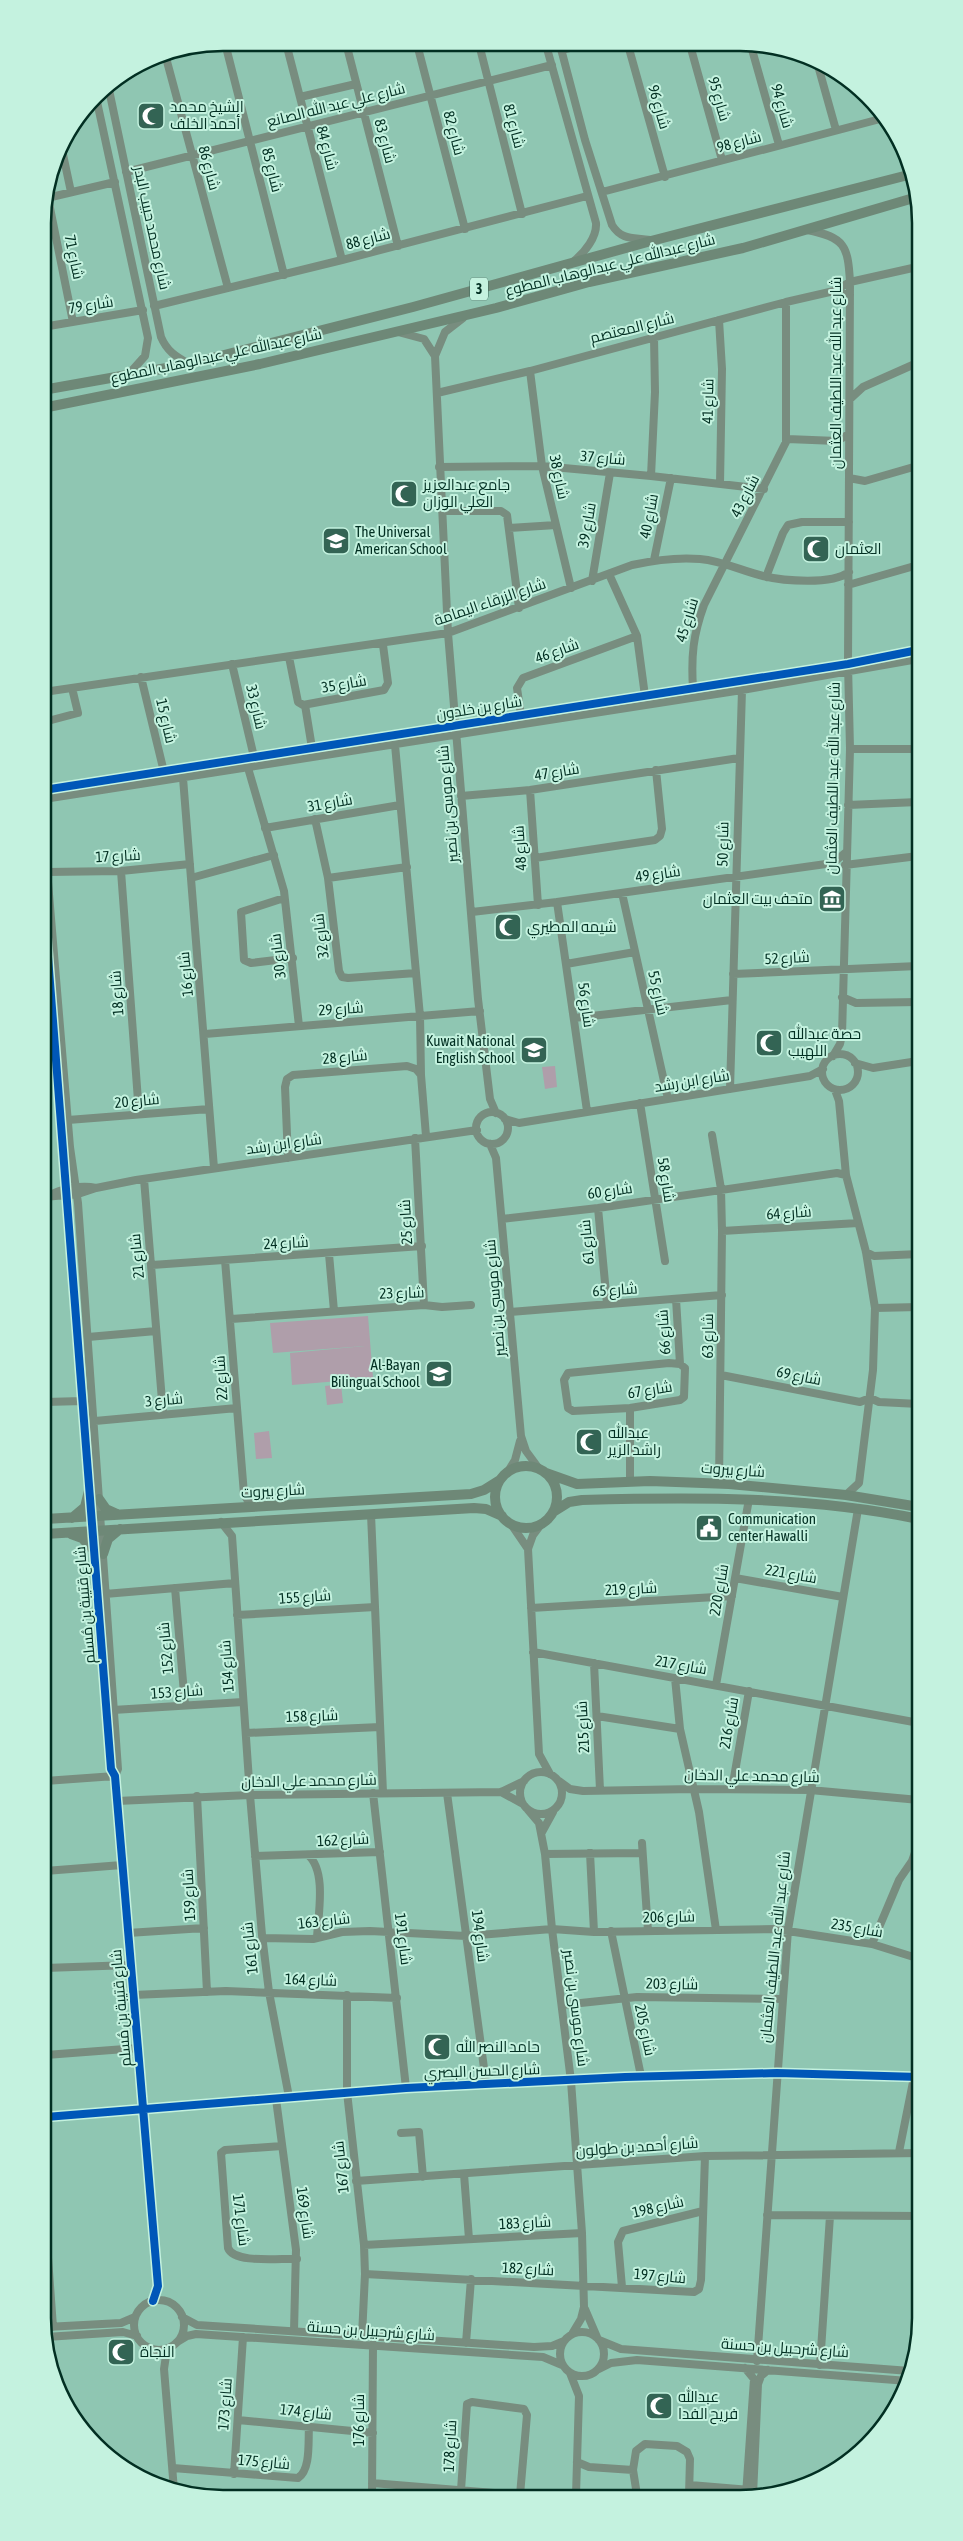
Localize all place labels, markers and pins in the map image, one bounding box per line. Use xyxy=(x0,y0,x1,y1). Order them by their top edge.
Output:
place label: الشيخ محمد أحمد الخلف xyxy=(170,98,244,132)
mosque icon: الشيخ محمد أحمد الخلف xyxy=(136,101,166,131)
place label: جامع عبدالعزيز العلي الوزان xyxy=(422,476,510,514)
mosque icon: جامع عبدالعزيز العلي الوزان xyxy=(389,479,419,509)
place label: The Universal American School xyxy=(355,523,447,557)
school or university icon: The Universal American School xyxy=(321,526,351,556)
mosque icon: العثمان xyxy=(801,534,831,564)
place label: العثمان xyxy=(835,540,882,559)
museum icon: متحف بيت العثمان xyxy=(817,884,847,914)
place label: متحف بيت العثمان xyxy=(703,890,813,909)
mosque icon: شيمه المطيري xyxy=(493,912,523,942)
place label: شيمه المطيري xyxy=(527,918,617,939)
place label: حصة عبدالله اللهيب xyxy=(788,1024,861,1061)
mosque icon: حصة عبدالله اللهيب xyxy=(754,1028,784,1058)
place label: Kuwait National English School xyxy=(426,1032,515,1066)
school or university icon: Kuwait National English School xyxy=(519,1035,549,1065)
place label: Al-Bayan Bilingual School xyxy=(331,1356,420,1390)
school or university icon: Al-Bayan Bilingual School xyxy=(424,1359,454,1389)
place label: عبدالله راشد الزير xyxy=(607,1423,661,1459)
mosque icon: عبدالله راشد الزير xyxy=(574,1427,604,1457)
place label: Communication center Hawalli xyxy=(728,1510,816,1544)
public building icon: Communication center Hawalli xyxy=(694,1513,724,1543)
mosque icon: حامد النصر الله xyxy=(422,2032,452,2062)
place label: حامد النصر الله xyxy=(456,2037,540,2056)
mosque icon: النجاة xyxy=(106,2337,136,2367)
place label: النجاة xyxy=(140,2343,175,2360)
place label: عبدالله فريح الفدا xyxy=(678,2387,738,2425)
mosque icon: عبدالله فريح الفدا xyxy=(644,2391,674,2421)

